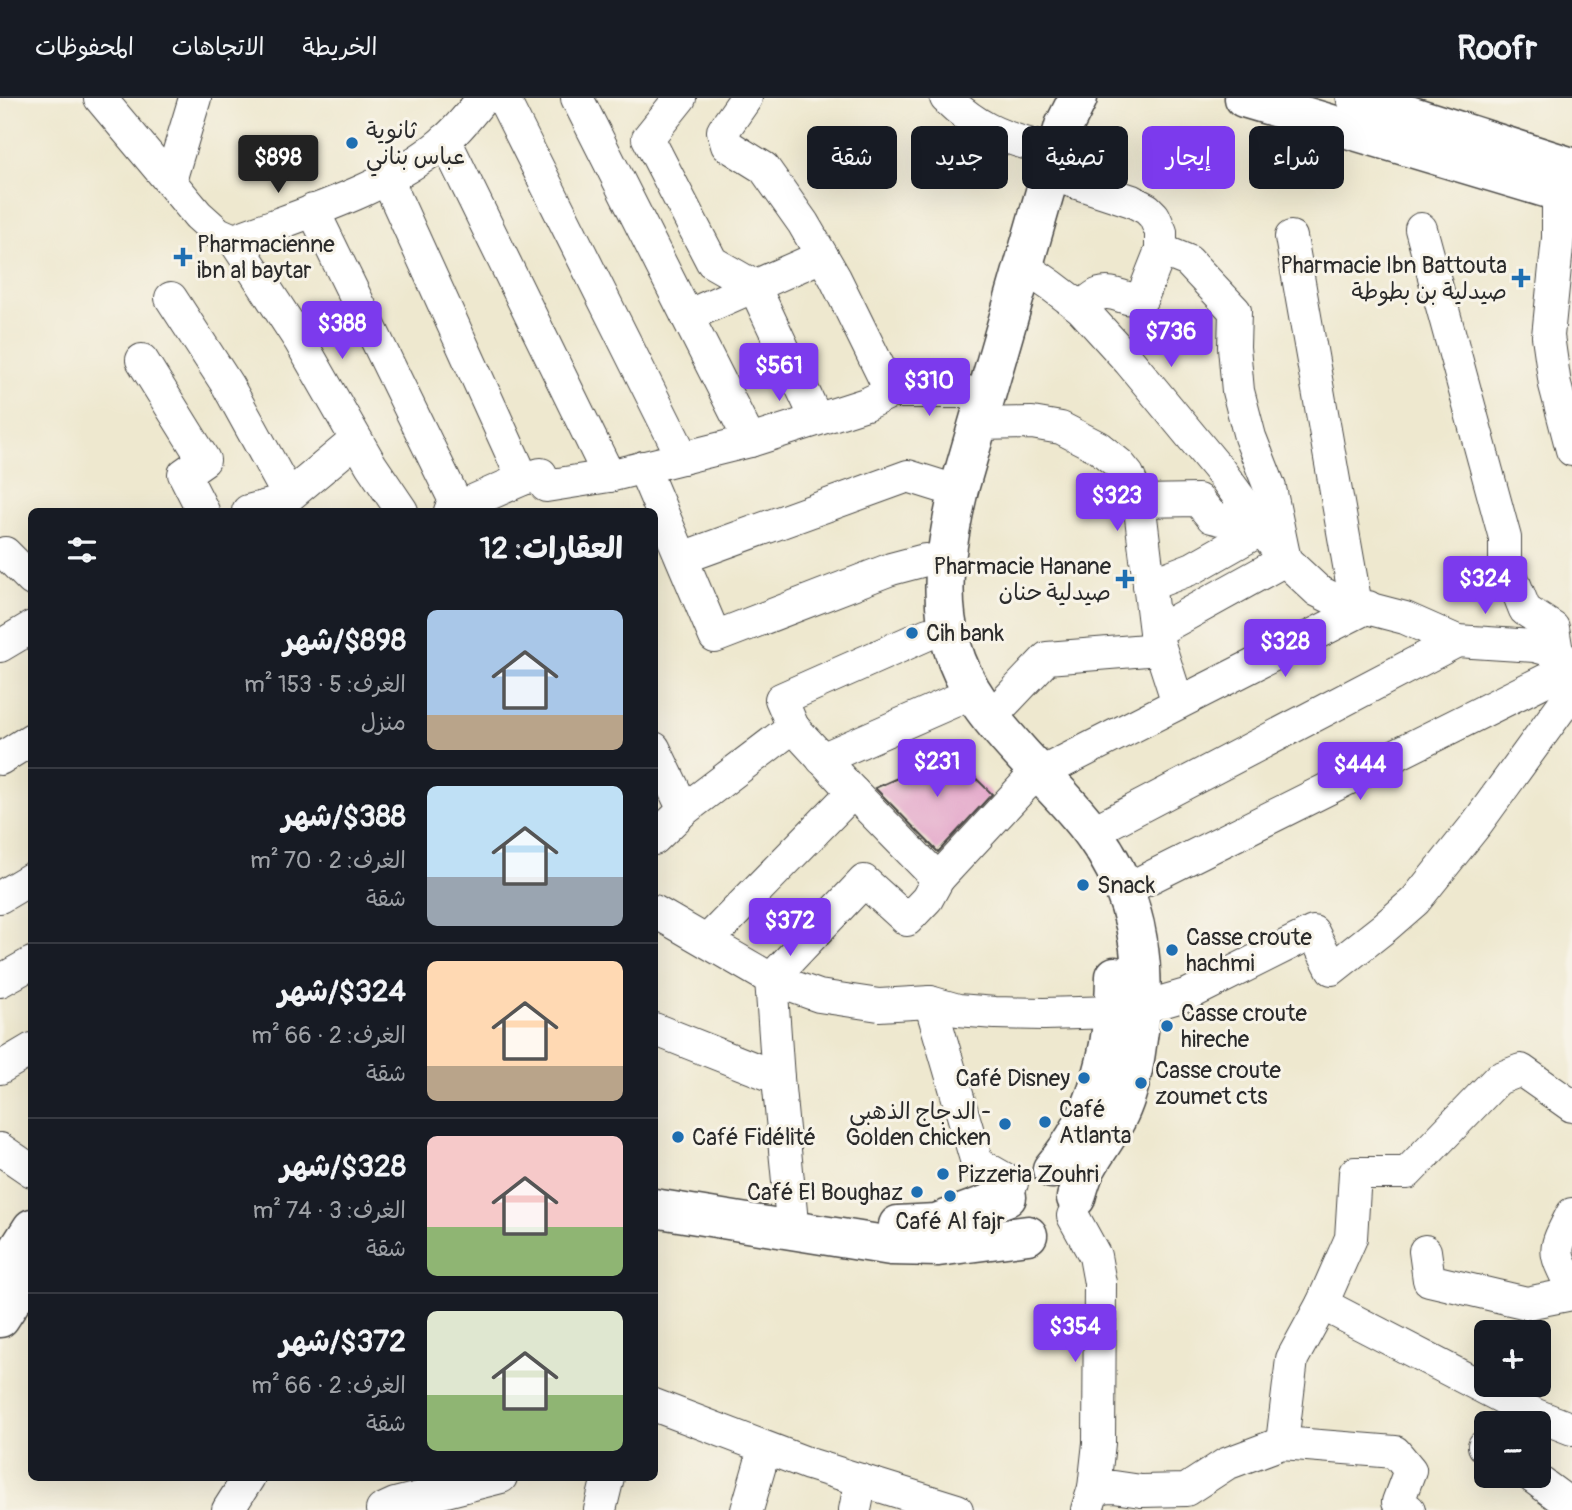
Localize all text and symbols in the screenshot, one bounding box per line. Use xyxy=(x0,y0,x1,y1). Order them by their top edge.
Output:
text: Roofr xyxy=(1457,28,1537,69)
text: المحفوظات xyxy=(35,33,134,62)
text: الاتجاهات xyxy=(172,33,265,62)
text: الخريطة xyxy=(303,33,377,62)
place label: ثانوية عباس بناني xyxy=(366,116,465,177)
chip: شقة xyxy=(807,126,897,189)
chip: جديد xyxy=(911,126,1008,189)
chip: تصفية xyxy=(1022,126,1128,189)
chip: إيجار xyxy=(1142,126,1235,189)
chip: شراء xyxy=(1249,126,1344,189)
marker: ثانوية عباس بناني xyxy=(344,135,360,151)
pin: $898 xyxy=(237,136,319,195)
text: $898 xyxy=(254,143,302,172)
place label: Pharmacienne ibn al baytar xyxy=(197,230,335,285)
marker: Pharmacienne ibn al baytar xyxy=(175,249,191,265)
place label: Pharmacie Ibn Battouta صيدلية بن بطوطة xyxy=(1280,251,1507,306)
marker: Pharmacie Ibn Battouta صيدلية بن بطوطة xyxy=(1513,270,1529,286)
pin: $388 xyxy=(301,302,383,361)
text: $388 xyxy=(318,309,366,338)
pin: $736 xyxy=(1130,310,1212,369)
text: $736 xyxy=(1146,317,1196,346)
pin: $561 xyxy=(738,344,820,403)
text: $561 xyxy=(755,351,803,380)
pin: $310 xyxy=(888,358,970,418)
text: $310 xyxy=(904,366,954,395)
pin: $323 xyxy=(1076,474,1158,533)
text: $323 xyxy=(1092,481,1142,510)
text: العقارات: 12 xyxy=(479,530,623,567)
icon: filters xyxy=(63,531,101,569)
place label: Pharmacie Hanane صيدلية حنان xyxy=(933,552,1112,607)
pin: $324 xyxy=(1444,556,1526,616)
text: $324 xyxy=(1459,564,1511,593)
marker: Pharmacie Hanane صيدلية حنان xyxy=(1117,571,1133,587)
place label: Cih bank xyxy=(926,619,1004,648)
pin: $328 xyxy=(1244,620,1326,679)
text: $898/شهر xyxy=(283,622,406,659)
marker: Cih bank xyxy=(904,625,920,641)
text: $328 xyxy=(1260,627,1310,656)
icon: home xyxy=(483,638,567,722)
text: الغرف: 5 · 153 m² xyxy=(244,670,406,699)
text: منزل xyxy=(361,708,406,737)
pin: $231 xyxy=(896,740,978,799)
pin: $444 xyxy=(1319,742,1401,802)
text: $231 xyxy=(914,747,960,776)
text: $444 xyxy=(1334,750,1386,779)
text: $388/شهر xyxy=(282,798,406,835)
icon: home xyxy=(483,814,567,898)
text: الغرف: 2 · 70 m² xyxy=(250,846,406,875)
place label: Snack xyxy=(1097,871,1156,900)
marker: Snack xyxy=(1075,877,1091,893)
text: شقة xyxy=(366,884,406,913)
pin: $372 xyxy=(749,898,831,958)
text: $372 xyxy=(765,906,815,935)
place label: Casse croute hachmi xyxy=(1186,923,1312,978)
marker: Casse croute hachmi xyxy=(1164,942,1180,958)
text: $324/شهر xyxy=(278,973,406,1010)
icon: home xyxy=(483,989,567,1073)
place label: Casse croute hireche xyxy=(1181,999,1307,1054)
marker: Casse croute hireche xyxy=(1159,1018,1175,1034)
text: الغرف: 2 · 66 m² xyxy=(251,1021,406,1050)
place label: Casse croute zoumet cts xyxy=(1155,1056,1281,1111)
text: شقة xyxy=(366,1059,406,1088)
place label: Café Disney xyxy=(956,1064,1070,1093)
marker: Café Disney xyxy=(1076,1070,1092,1086)
marker: Casse croute zoumet cts xyxy=(1133,1075,1149,1091)
place label: Café Atlanta xyxy=(1059,1095,1131,1150)
place label: الدجاج الذهبي - Golden chicken xyxy=(846,1097,991,1152)
marker: Café Atlanta xyxy=(1037,1114,1053,1130)
marker: الدجاج الذهبي - Golden chicken xyxy=(997,1116,1013,1132)
place label: Café Fidélité xyxy=(692,1123,816,1152)
marker: Café Fidélité xyxy=(670,1129,686,1145)
text: $328/شهر xyxy=(280,1148,406,1185)
place label: Pizzeria Zouhri xyxy=(957,1160,1099,1189)
icon: home xyxy=(483,1164,567,1248)
marker: Pizzeria Zouhri xyxy=(935,1166,951,1182)
place label: Café El Boughaz xyxy=(747,1178,903,1207)
marker: Café El Boughaz xyxy=(909,1184,925,1200)
marker: Café Al fajr xyxy=(942,1188,958,1204)
text: الغرف: 3 · 74 m² xyxy=(253,1196,406,1225)
place label: Café Al fajr xyxy=(895,1207,1005,1236)
text: شقة xyxy=(366,1234,406,1263)
pin: $354 xyxy=(1034,1304,1116,1364)
text: $354 xyxy=(1049,1312,1101,1341)
map controls xyxy=(1474,1320,1551,1488)
button: + xyxy=(1474,1320,1551,1397)
text: $372/شهر xyxy=(280,1323,406,1360)
icon: home xyxy=(483,1339,567,1423)
text: الغرف: 2 · 66 m² xyxy=(251,1371,406,1400)
text: شقة xyxy=(366,1409,406,1438)
button: − xyxy=(1474,1411,1551,1488)

